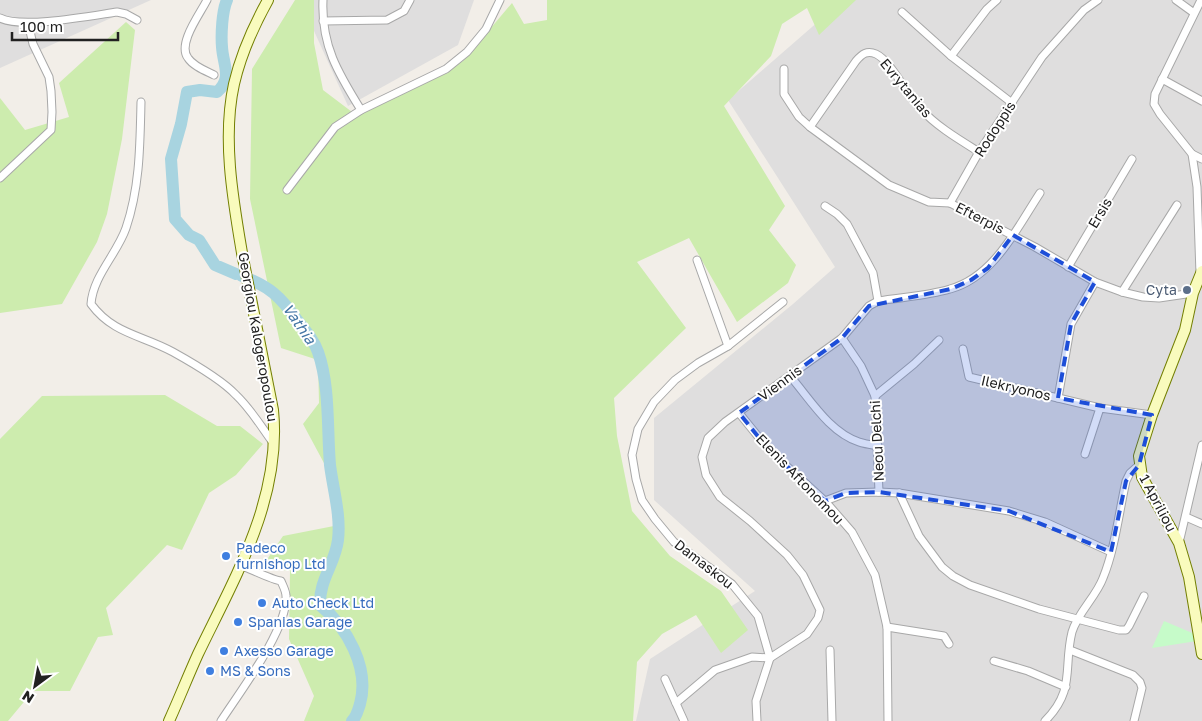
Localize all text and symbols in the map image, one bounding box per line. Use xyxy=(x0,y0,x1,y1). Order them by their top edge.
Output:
scale bar xyxy=(12,10,119,42)
text: 100 m xyxy=(20,17,63,35)
street label: Evrytanias xyxy=(877,55,936,121)
street label: Rodoppis xyxy=(970,98,1019,160)
street label: Ersis xyxy=(1084,194,1115,231)
street label: Efterpis xyxy=(953,198,1008,237)
street label: Georgiou Kalogeropoulou xyxy=(235,251,282,423)
place label: Cyta xyxy=(1146,281,1177,298)
marker: Cyta xyxy=(1181,284,1193,296)
water label: Vathia xyxy=(279,300,320,348)
street label: Viennis xyxy=(755,361,805,404)
street label: Ilekryonos xyxy=(980,371,1053,404)
street label: Neou Delchi xyxy=(866,400,887,482)
street label: Elenis Aftonomou xyxy=(753,430,848,527)
street label: 1 Apriliou xyxy=(1136,471,1181,534)
street label: Damaskou xyxy=(672,535,737,592)
place label: Padeco furnishop Ltd xyxy=(236,539,326,572)
marker: Padeco furnishop Ltd xyxy=(220,550,232,562)
place label: Auto Check Ltd xyxy=(272,594,374,611)
marker: Auto Check Ltd xyxy=(256,597,268,609)
place label: Spanias Garage xyxy=(248,613,352,630)
marker: Spanias Garage xyxy=(232,616,244,628)
place label: Axesso Garage xyxy=(234,642,334,659)
marker: Axesso Garage xyxy=(218,645,230,657)
north arrow xyxy=(10,661,60,711)
place label: MS & Sons xyxy=(220,662,291,679)
marker: MS & Sons xyxy=(204,665,216,677)
text: N xyxy=(19,687,37,707)

